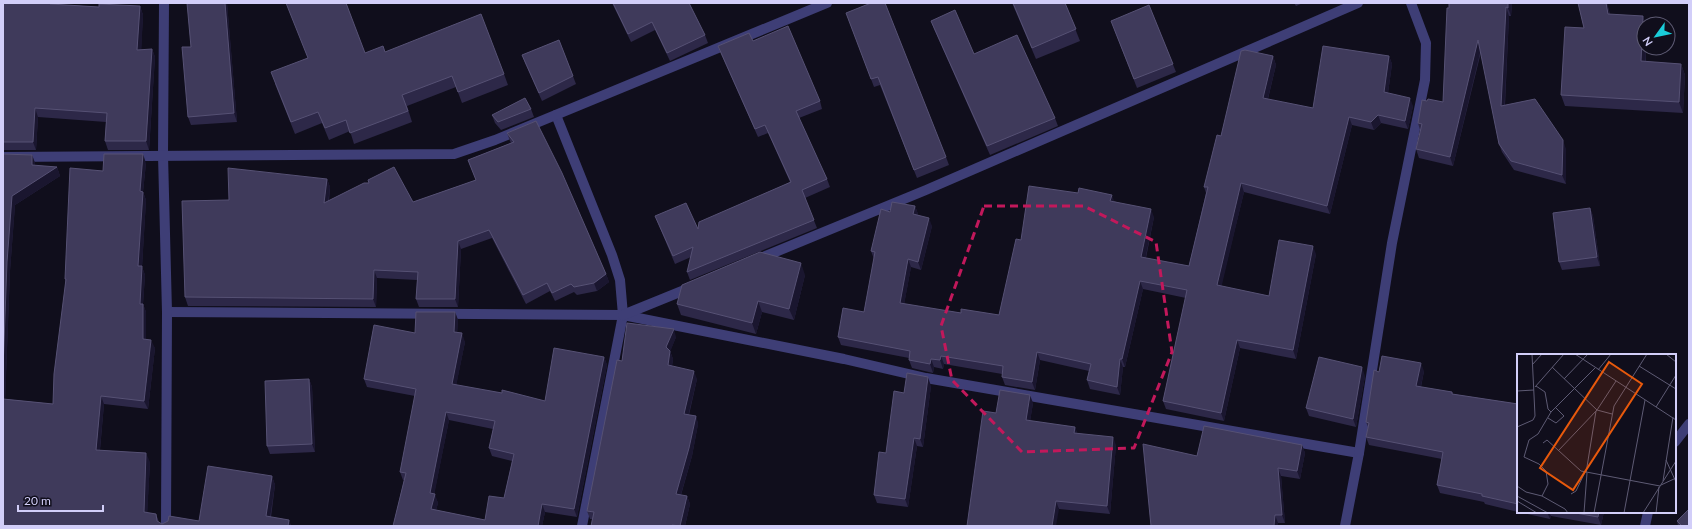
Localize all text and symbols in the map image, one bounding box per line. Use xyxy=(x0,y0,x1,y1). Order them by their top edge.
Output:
north arrow xyxy=(1636,16,1676,56)
text: N xyxy=(1639,35,1655,49)
inset map xyxy=(1517,354,1676,513)
scale bar xyxy=(18,487,103,513)
text: 20 m xyxy=(24,493,51,508)

